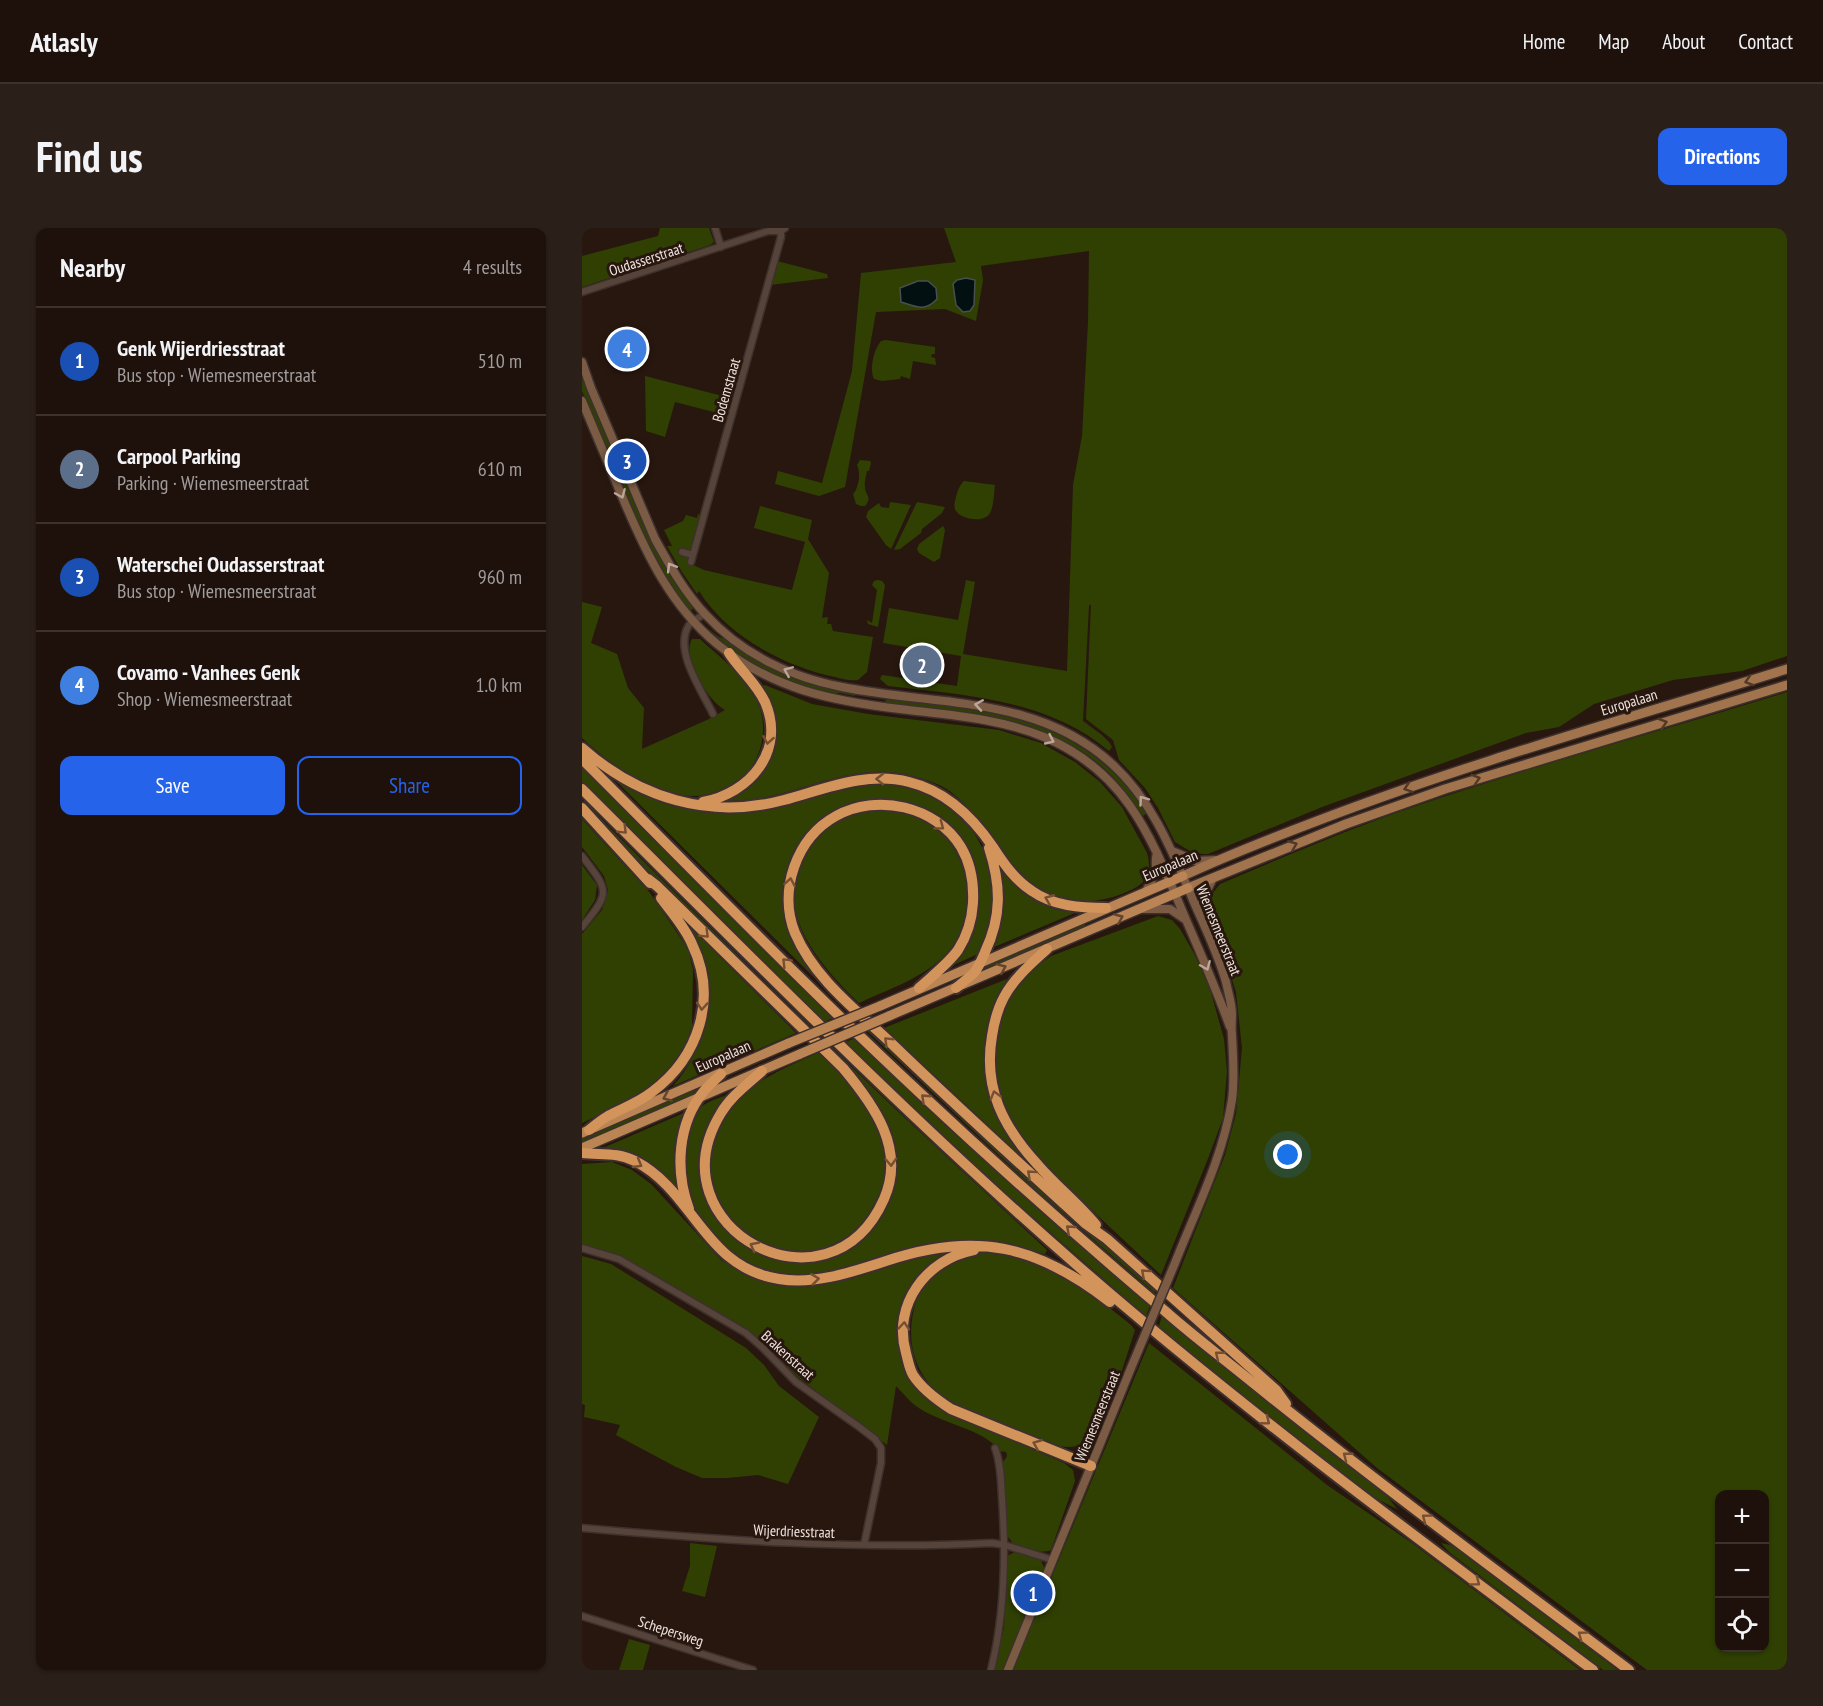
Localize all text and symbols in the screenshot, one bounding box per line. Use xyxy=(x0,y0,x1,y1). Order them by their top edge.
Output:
text: Atlasly xyxy=(30,23,98,60)
text: Home xyxy=(1523,28,1565,55)
text: Map xyxy=(1598,28,1629,55)
text: About xyxy=(1662,28,1705,55)
text: Contact xyxy=(1738,28,1793,55)
button: Directions xyxy=(1658,128,1787,185)
text: Find us xyxy=(36,129,143,184)
street label: Oudasserstraat xyxy=(606,238,686,280)
text: Nearby xyxy=(60,251,125,284)
text: 4 results xyxy=(463,254,522,280)
pin: 4 xyxy=(608,326,646,372)
text: Genk Wijerdriesstraat xyxy=(117,334,285,362)
text: 1 xyxy=(75,348,84,374)
text: 510 m xyxy=(478,348,522,374)
street label: Bodemstraat xyxy=(708,356,744,424)
text: Bus stop · Wiemesmeerstraat xyxy=(117,362,316,388)
pin: 3 xyxy=(608,438,646,484)
text: Carpool Parking xyxy=(117,442,241,470)
text: 2 xyxy=(75,456,84,482)
text: 610 m xyxy=(478,456,522,482)
text: Parking · Wiemesmeerstraat xyxy=(117,470,309,496)
one-way arrow xyxy=(614,488,626,499)
text: Waterschei Oudasserstraat xyxy=(117,550,324,578)
one-way arrow xyxy=(666,563,678,573)
text: 3 xyxy=(75,564,84,590)
text: 960 m xyxy=(478,564,522,590)
text: Bus stop · Wiemesmeerstraat xyxy=(117,578,316,604)
pin: 2 xyxy=(902,642,942,688)
text: Covamo - Vanhees Genk xyxy=(117,658,300,686)
one-way arrow xyxy=(783,666,794,678)
text: 4 xyxy=(75,672,84,698)
text: 1.0 km xyxy=(475,672,522,698)
one-way arrow xyxy=(1744,673,1755,686)
street label: Europalaan xyxy=(1598,684,1660,720)
text: Shop · Wiemesmeerstraat xyxy=(117,686,292,712)
one-way arrow xyxy=(975,700,984,712)
one-way arrow xyxy=(1657,718,1668,730)
one-way arrow xyxy=(1044,733,1055,745)
one-way arrow xyxy=(763,736,775,745)
button: Save xyxy=(60,756,285,815)
button: Share xyxy=(297,756,522,815)
one-way arrow xyxy=(876,773,885,785)
one-way arrow xyxy=(1470,774,1481,786)
one-way arrow xyxy=(1403,780,1413,793)
one-way arrow xyxy=(1139,795,1150,806)
one-way arrow xyxy=(934,818,945,829)
one-way arrow xyxy=(616,823,627,834)
one-way arrow xyxy=(1287,840,1298,853)
street label: Europalaan xyxy=(1140,845,1200,885)
one-way arrow xyxy=(784,878,796,887)
street label: Wiemesmeerstraat xyxy=(1192,882,1246,978)
one-way arrow xyxy=(1044,894,1055,906)
one-way arrow xyxy=(1113,913,1124,925)
one-way arrow xyxy=(698,927,709,938)
one-way arrow xyxy=(782,959,793,970)
one-way arrow xyxy=(1199,959,1211,970)
one-way arrow xyxy=(995,963,1006,975)
one-way arrow xyxy=(696,1002,709,1011)
street label: Europalaan xyxy=(693,1035,753,1077)
one-way arrow xyxy=(885,1037,896,1048)
one-way arrow xyxy=(662,1090,673,1102)
one-way arrow xyxy=(989,1090,1002,1100)
one-way arrow xyxy=(922,1094,932,1105)
your location xyxy=(1273,1140,1302,1169)
one-way arrow xyxy=(632,1157,642,1168)
one-way arrow xyxy=(885,1158,897,1167)
one-way arrow xyxy=(1027,1170,1038,1181)
one-way arrow xyxy=(1066,1225,1077,1236)
one-way arrow xyxy=(750,1241,761,1253)
one-way arrow xyxy=(1141,1269,1152,1280)
one-way arrow xyxy=(811,1273,820,1286)
one-way arrow xyxy=(897,1321,910,1330)
street label: Brakenstraat xyxy=(757,1326,819,1384)
one-way arrow xyxy=(1215,1352,1226,1363)
street label: Wiemesmeerstraat xyxy=(1070,1368,1124,1464)
one-way arrow xyxy=(1259,1414,1270,1425)
one-way arrow xyxy=(1032,1439,1043,1451)
one-way arrow xyxy=(1342,1453,1353,1464)
map controls xyxy=(1715,1490,1769,1652)
button: + xyxy=(1715,1490,1769,1544)
one-way arrow xyxy=(1422,1514,1433,1525)
street label: Wijerdriesstraat xyxy=(753,1520,835,1542)
button: − xyxy=(1715,1544,1769,1598)
pin: 1 xyxy=(1014,1570,1052,1616)
one-way arrow xyxy=(1469,1574,1480,1585)
button: locate xyxy=(1715,1598,1769,1652)
street label: Schepersweg xyxy=(636,1611,706,1651)
one-way arrow xyxy=(1578,1631,1589,1642)

